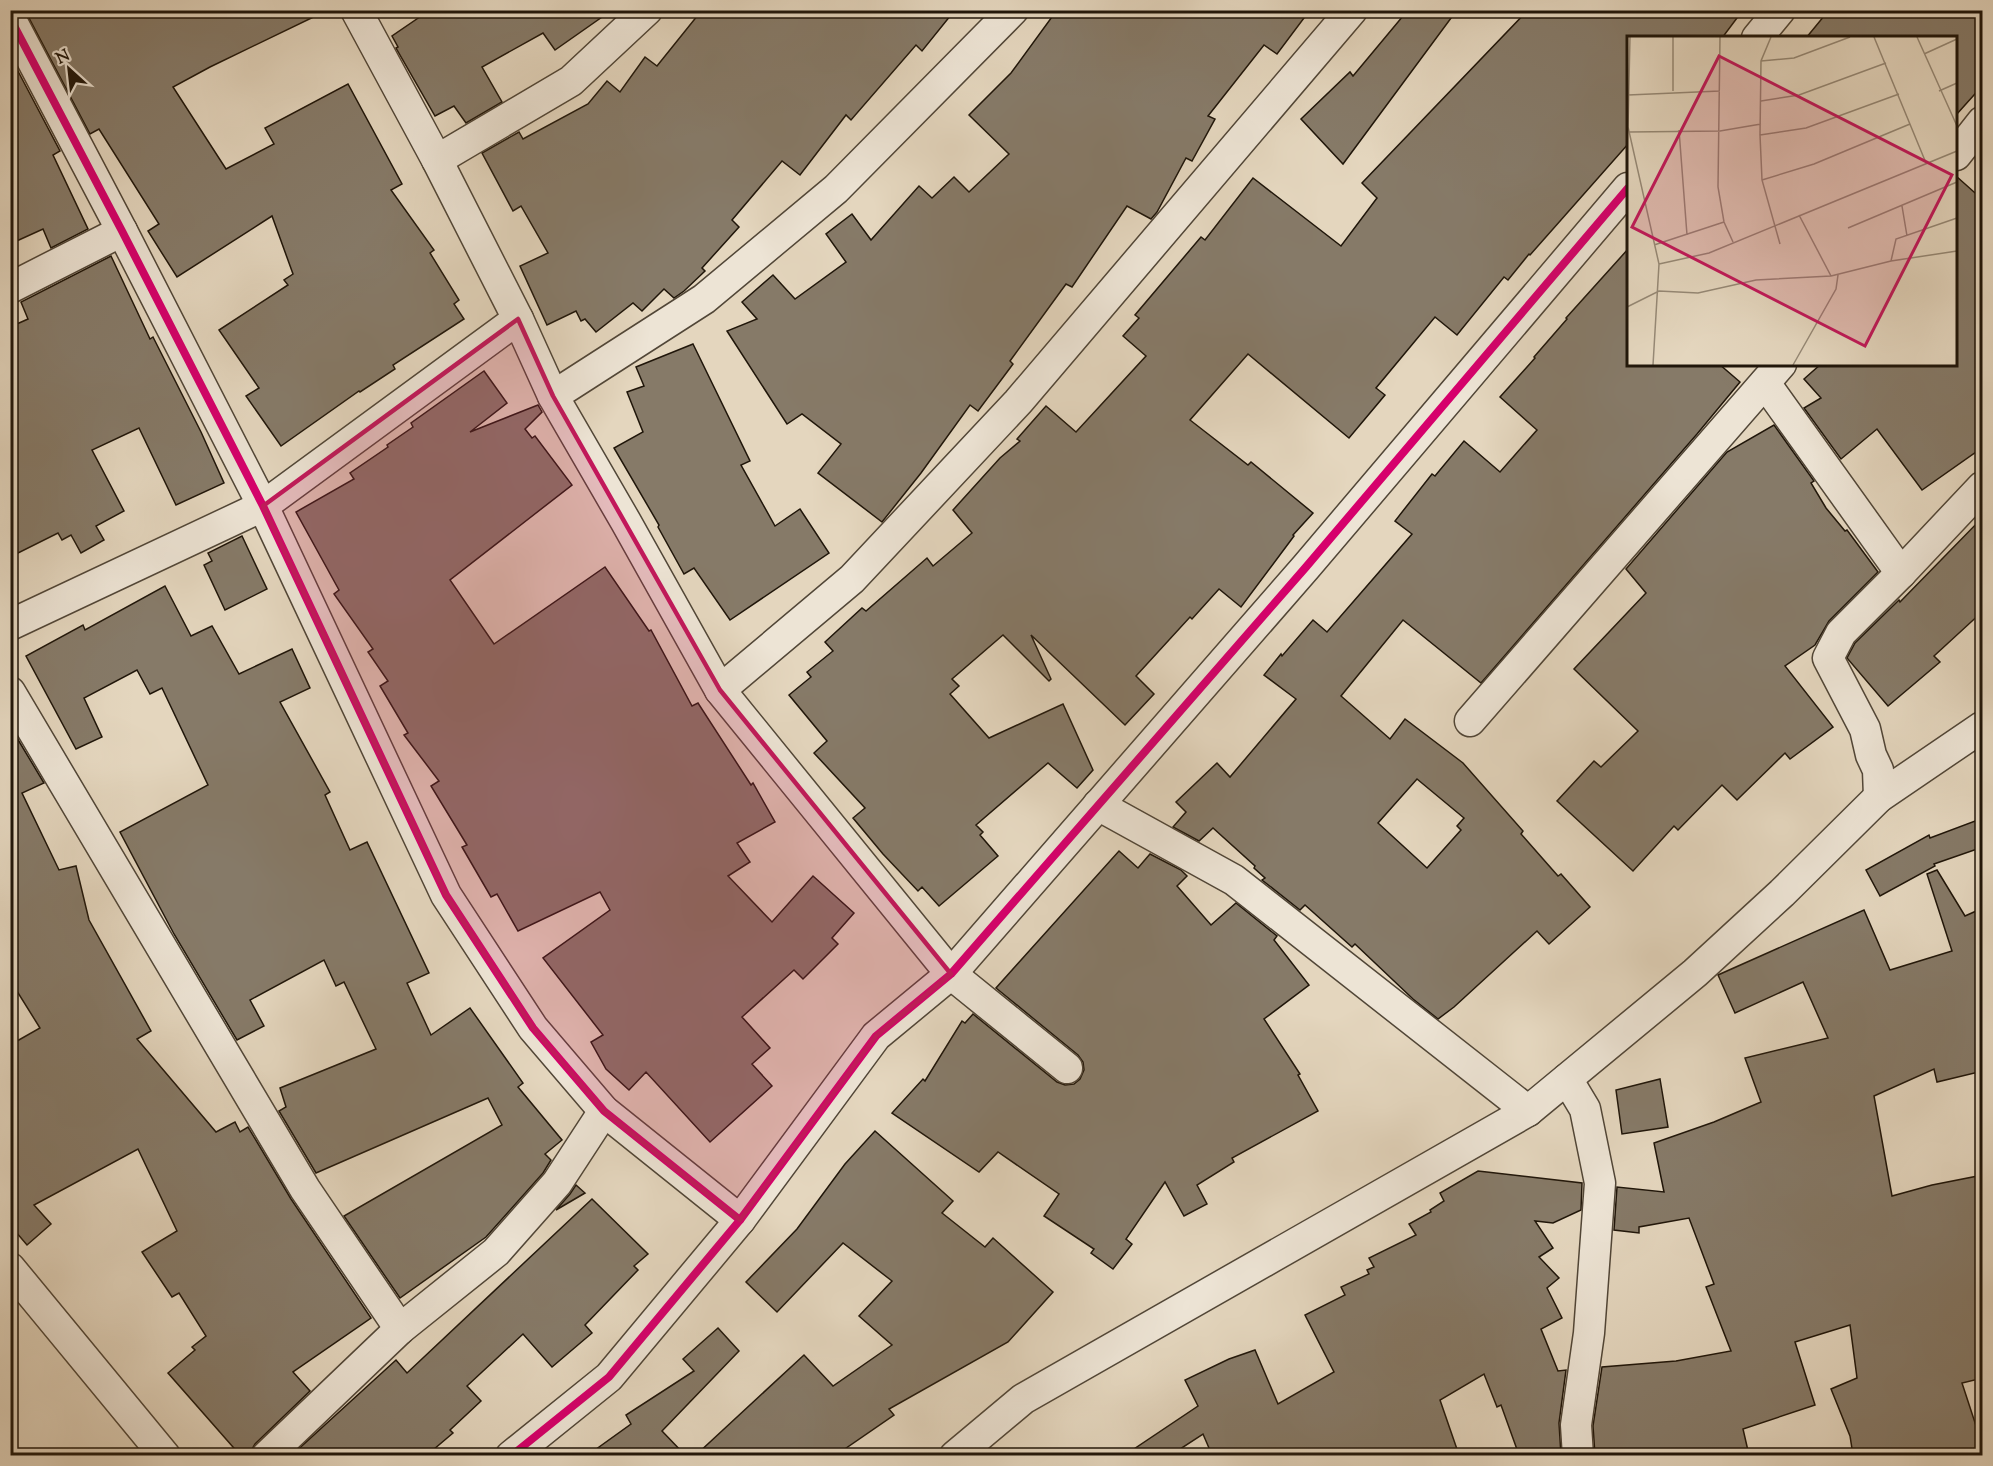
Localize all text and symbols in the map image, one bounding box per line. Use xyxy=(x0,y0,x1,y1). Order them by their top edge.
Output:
inset map xyxy=(1627,36,1957,366)
north arrow xyxy=(39,39,99,99)
text: N xyxy=(52,45,74,71)

